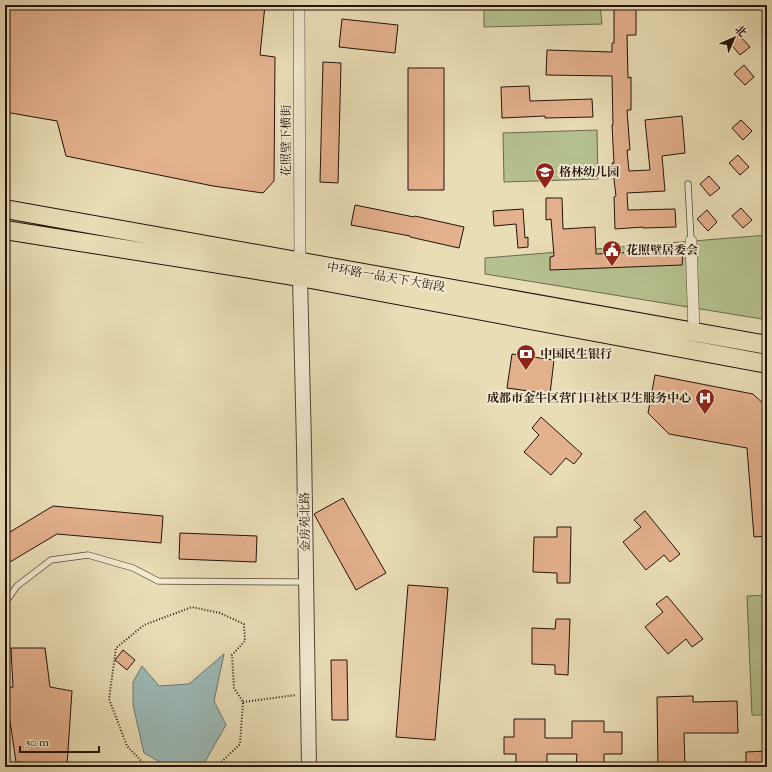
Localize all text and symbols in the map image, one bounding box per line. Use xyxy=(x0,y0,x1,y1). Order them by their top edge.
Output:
north arrow xyxy=(714,18,754,58)
text: 北 xyxy=(731,22,750,41)
street label: 花照壁下横街 xyxy=(278,104,296,177)
school or university icon: 格林幼儿园 xyxy=(534,161,556,189)
place label: 格林幼儿园 xyxy=(559,164,619,182)
public building icon: 花照壁居委会 xyxy=(601,239,623,267)
place label: 花照壁居委会 xyxy=(626,242,698,260)
street label: 中环路一品天下大街段 xyxy=(325,259,446,297)
bank icon: 中国民生银行 xyxy=(515,343,537,371)
place label: 中国民生银行 xyxy=(540,346,612,364)
hospital icon: 成都市金牛区营门口社区卫生服务中心 xyxy=(694,387,716,415)
place label: 成都市金牛区营门口社区卫生服务中心 xyxy=(487,390,691,408)
street label: 金房苑北路 xyxy=(296,492,316,552)
scale bar xyxy=(20,728,99,754)
text: 50 m xyxy=(25,734,49,752)

